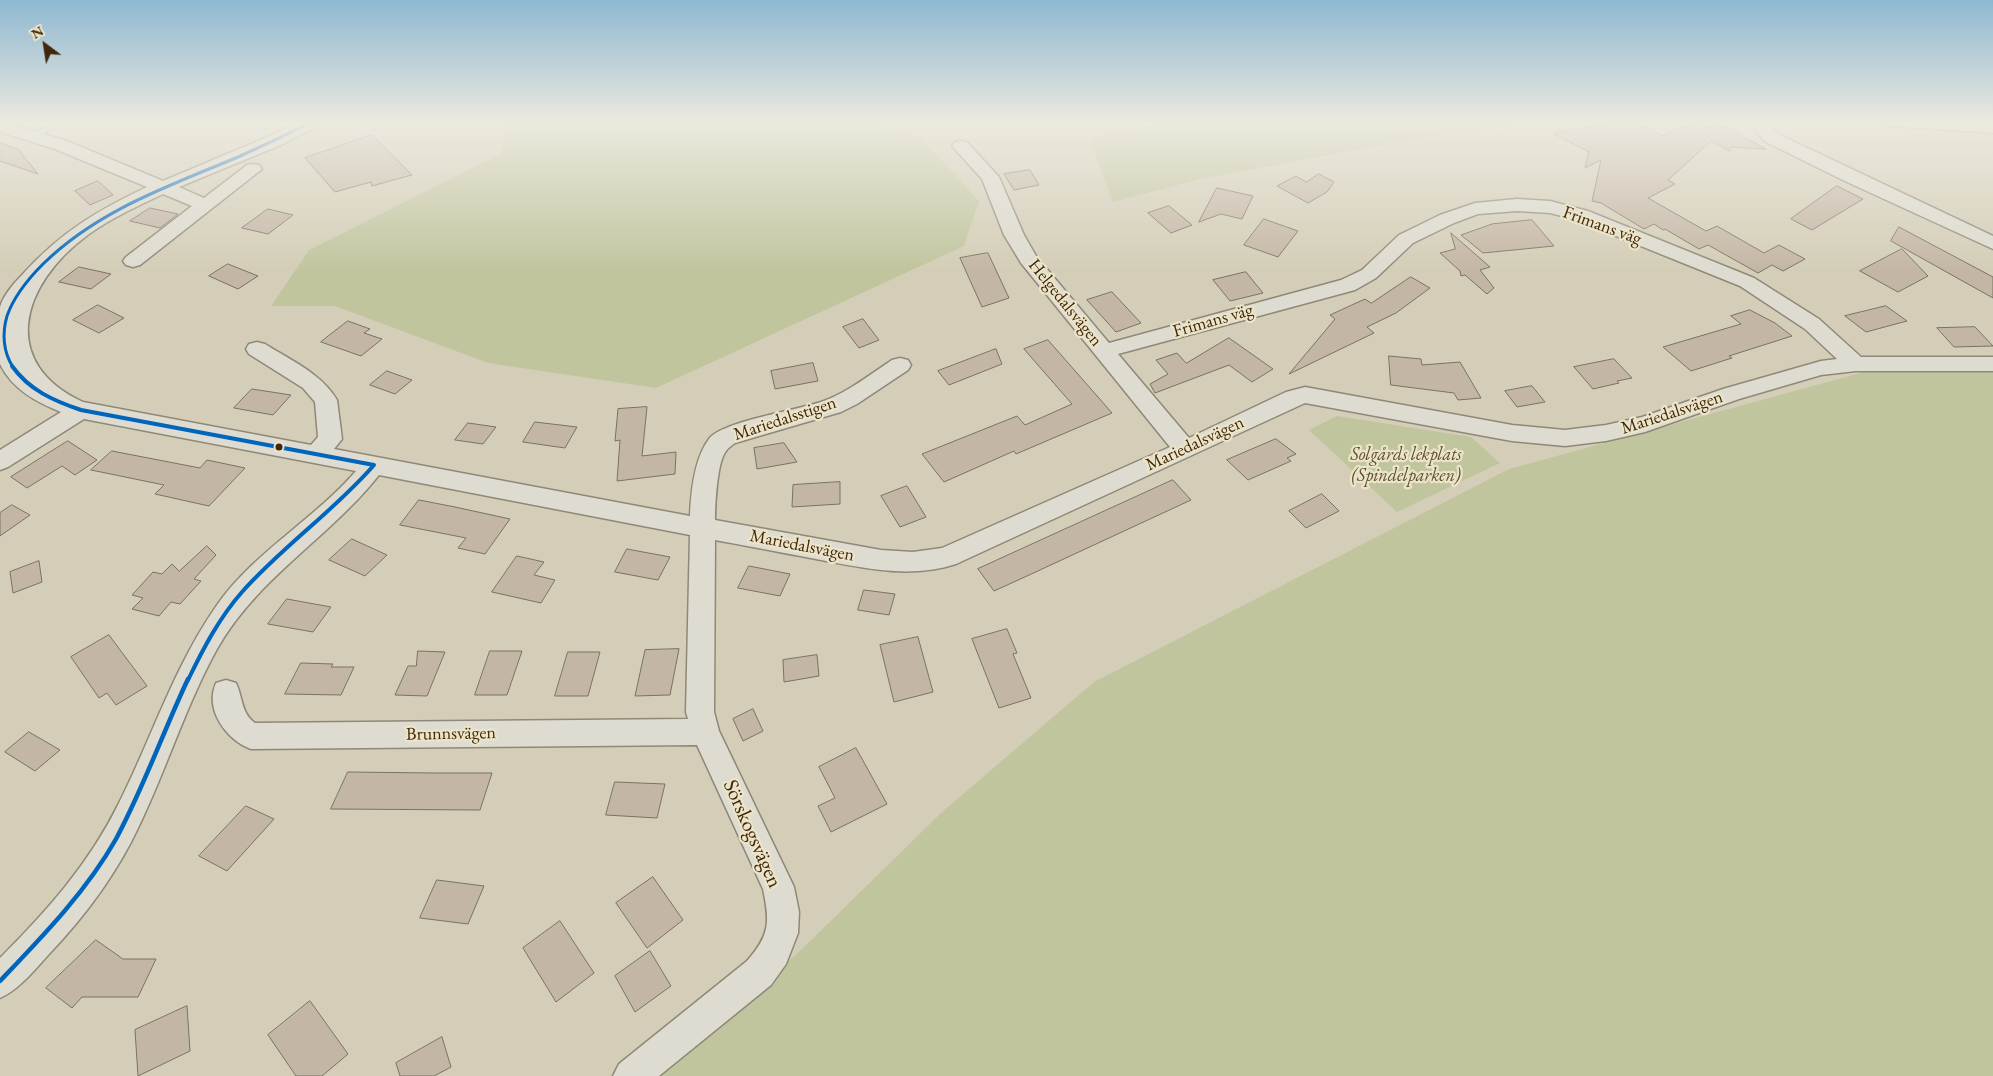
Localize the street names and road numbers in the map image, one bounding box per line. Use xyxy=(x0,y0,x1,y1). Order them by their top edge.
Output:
street label: Frimans väg xyxy=(1560,202,1644,250)
street label: Helgedalsvägen xyxy=(1023,255,1107,351)
street label: Frimans väg xyxy=(1170,299,1256,343)
street label: Mariedalsvägen xyxy=(1618,386,1726,440)
street label: Mariedalsstigen xyxy=(731,392,839,446)
street label: Mariedalsvägen xyxy=(1142,412,1248,476)
street label: Mariedalsvägen xyxy=(748,525,856,567)
street label: Brunnsvägen xyxy=(406,722,496,746)
street label: Sörskogsvägen xyxy=(717,776,787,892)

